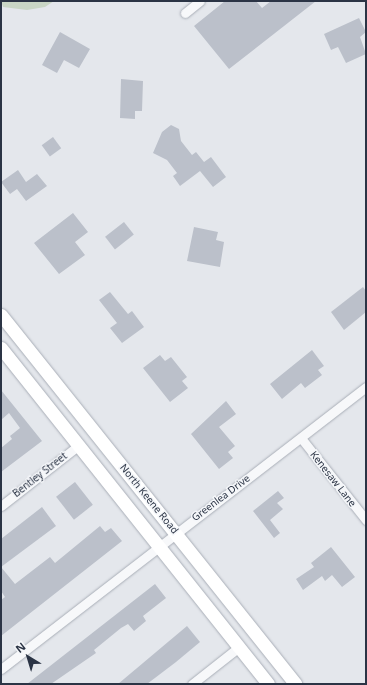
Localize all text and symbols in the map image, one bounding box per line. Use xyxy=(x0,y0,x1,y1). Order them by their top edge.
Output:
street label: Kenesaw Lane xyxy=(308,449,358,509)
street label: Bentley Street xyxy=(10,450,70,500)
street label: North Keene Road xyxy=(117,462,181,536)
street label: Greenlea Drive xyxy=(190,472,252,524)
north arrow xyxy=(8,637,48,677)
text: N xyxy=(12,638,28,656)

